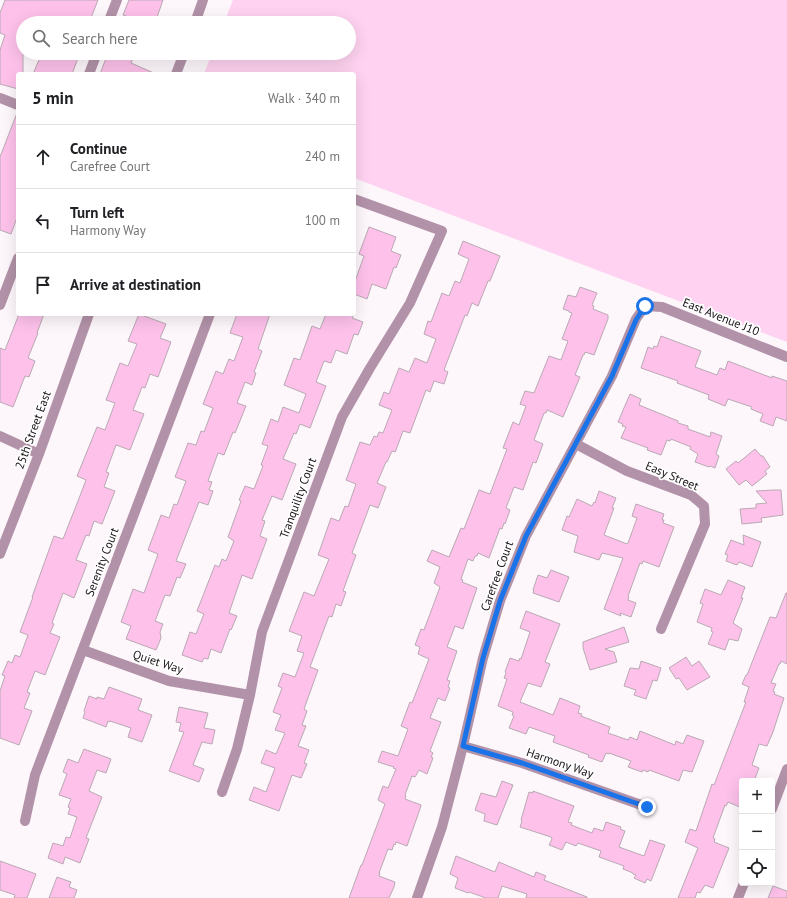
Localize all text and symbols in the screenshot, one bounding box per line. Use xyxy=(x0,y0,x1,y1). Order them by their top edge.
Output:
search box xyxy=(16,16,356,60)
icon: search xyxy=(30,27,52,49)
text: Search here xyxy=(62,29,138,48)
text: 5 min xyxy=(32,87,73,109)
text: Walk · 340 m xyxy=(268,90,340,107)
text: Continue xyxy=(70,139,127,158)
icon: ahead xyxy=(32,146,54,168)
text: 240 m xyxy=(305,148,340,165)
text: Carefree Court xyxy=(70,158,150,175)
text: Turn left xyxy=(70,203,124,222)
icon: left xyxy=(32,210,54,232)
text: 100 m xyxy=(305,212,340,229)
text: Harmony Way xyxy=(70,222,146,239)
icon: arrive xyxy=(32,274,54,296)
text: Arrive at destination xyxy=(70,275,201,294)
street label: East Avenue J10 xyxy=(681,294,762,339)
route start xyxy=(636,297,654,315)
street label: 25th Street East xyxy=(11,389,54,471)
street label: Tranquility Court xyxy=(276,455,319,540)
street label: Easy Street xyxy=(643,458,701,493)
street label: Serenity Court xyxy=(82,525,122,598)
street label: Carefree Court xyxy=(477,539,516,613)
street label: Quiet Way xyxy=(131,646,186,677)
street label: Harmony Way xyxy=(525,744,596,781)
map controls xyxy=(739,778,775,886)
button: + xyxy=(739,778,775,814)
route end xyxy=(638,798,656,816)
button: − xyxy=(739,814,775,850)
button: locate xyxy=(739,850,775,886)

